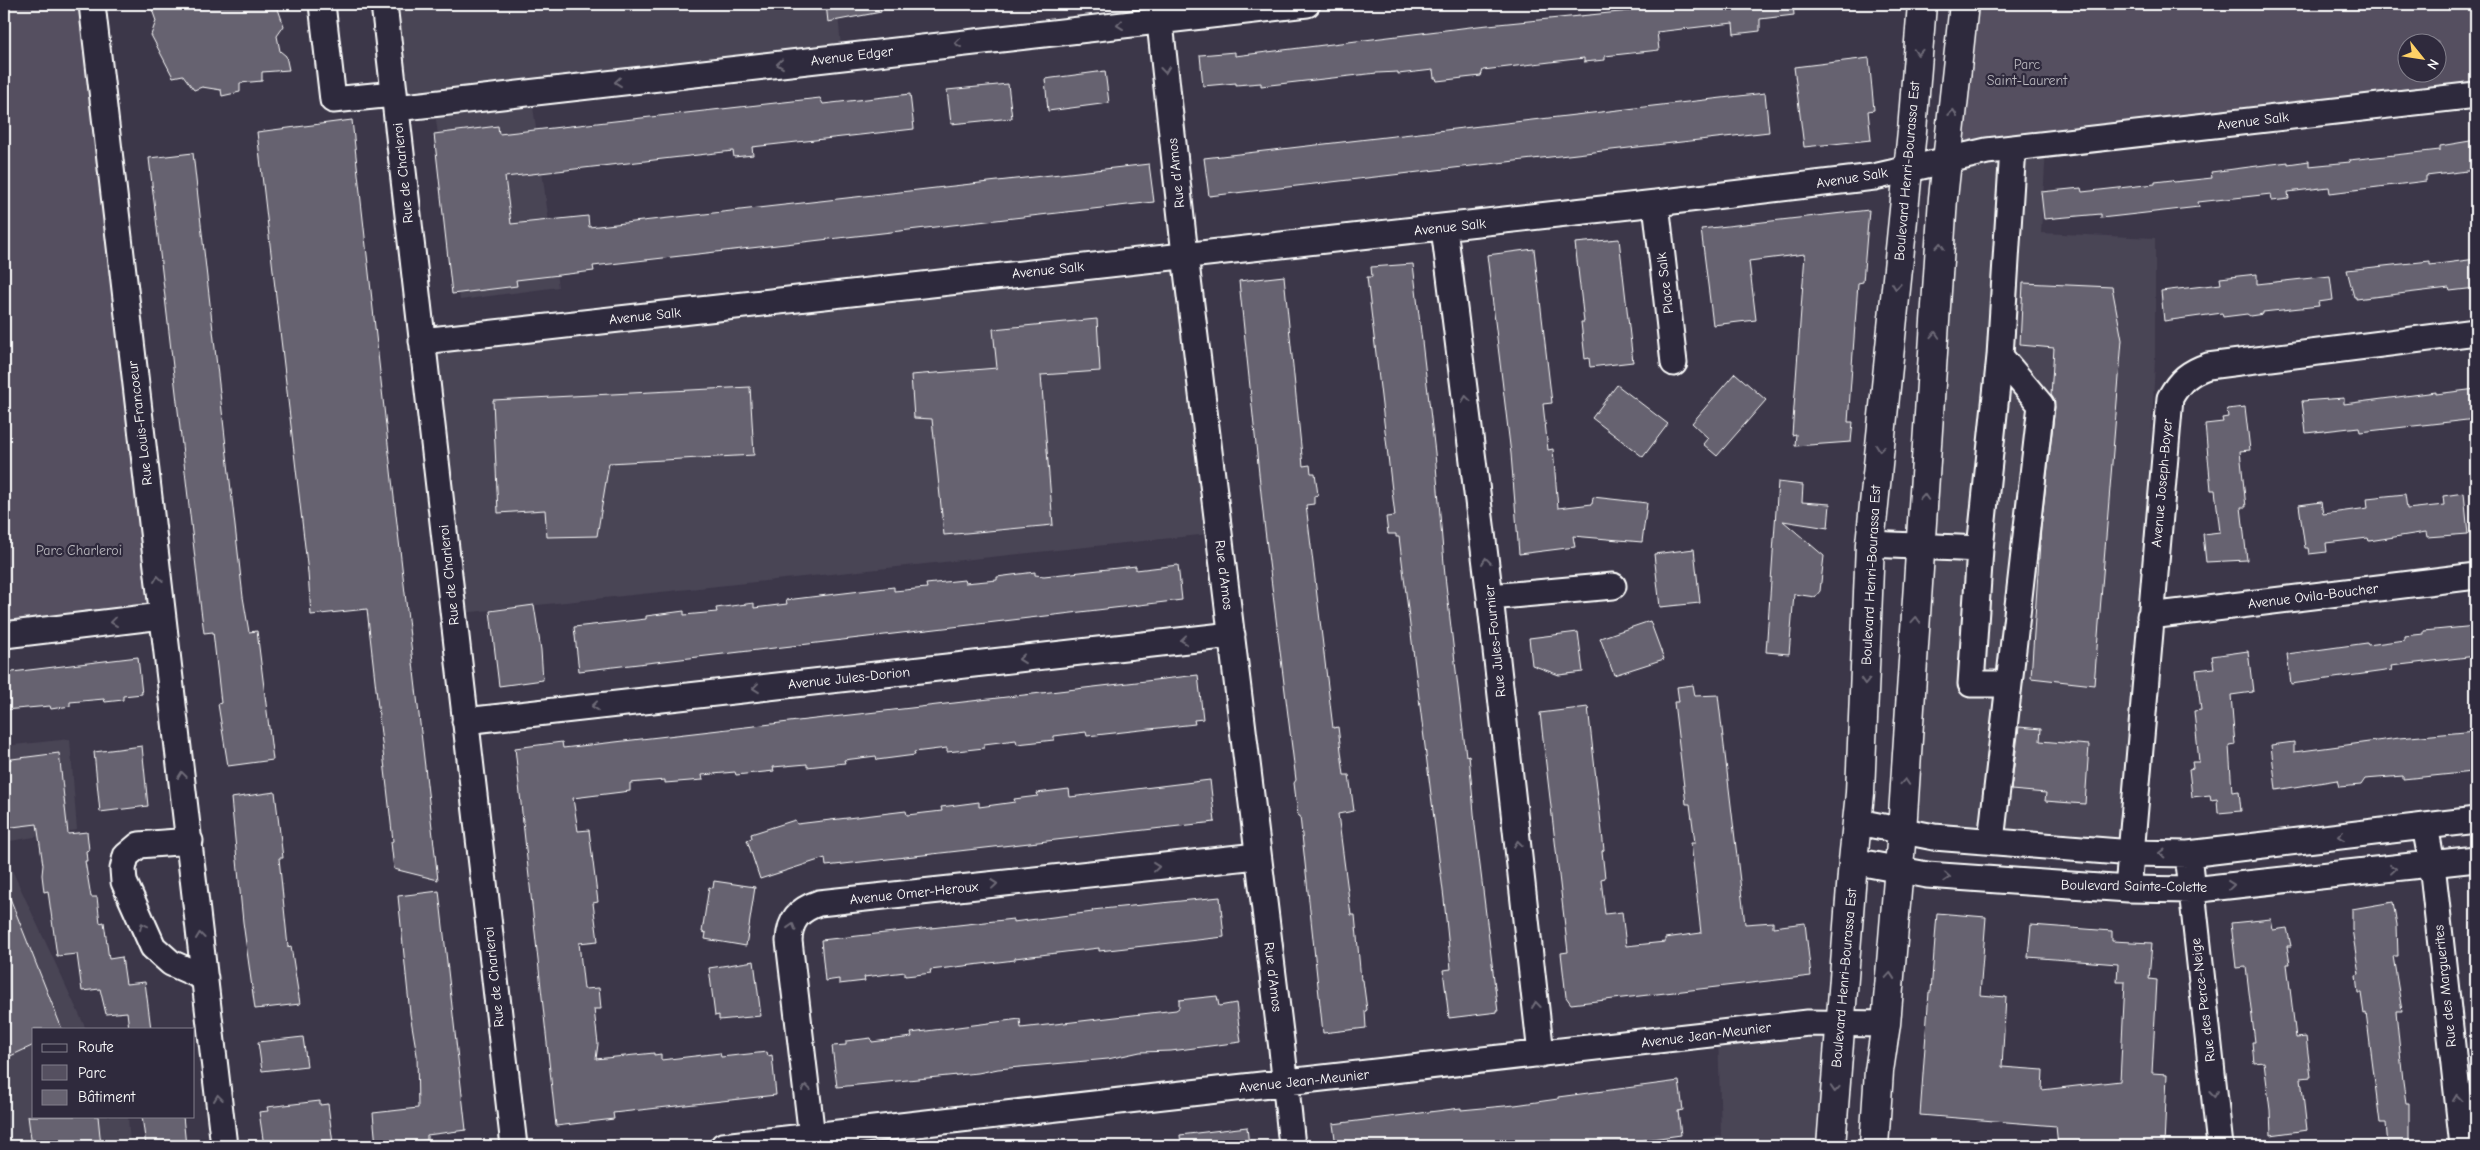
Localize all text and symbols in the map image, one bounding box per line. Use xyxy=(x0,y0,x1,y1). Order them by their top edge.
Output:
one-way arrow xyxy=(1115,19,1123,30)
north arrow xyxy=(2398,32,2448,82)
one-way arrow xyxy=(954,37,962,48)
street label: Avenue Edger xyxy=(810,42,895,70)
one-way arrow xyxy=(1913,49,1924,57)
park label: Parc Saint-Laurent xyxy=(1987,56,2068,89)
text: N xyxy=(2423,56,2442,72)
one-way arrow xyxy=(775,58,783,69)
one-way arrow xyxy=(1159,66,1170,74)
one-way arrow xyxy=(614,76,622,87)
street label: Boulevard Henri-Bourassa Est xyxy=(1891,80,1923,261)
one-way arrow xyxy=(1947,108,1958,116)
street label: Avenue Salk xyxy=(2216,108,2290,134)
street label: Rue de Charleroi xyxy=(389,122,417,224)
street label: Rue d'Amos xyxy=(1164,137,1188,209)
street label: Avenue Salk xyxy=(1815,164,1889,192)
street label: Avenue Salk xyxy=(1413,215,1487,239)
one-way arrow xyxy=(1935,242,1946,250)
street label: Place Salk xyxy=(1653,251,1677,314)
street label: Avenue Salk xyxy=(1011,258,1085,282)
one-way arrow xyxy=(1891,282,1902,290)
street label: Avenue Salk xyxy=(608,304,682,328)
one-way arrow xyxy=(1929,331,1940,339)
street label: Rue Louis-Francoeur xyxy=(124,359,156,486)
one-way arrow xyxy=(1461,395,1472,403)
street label: Avenue Joseph-Boyer xyxy=(2148,418,2176,548)
one-way arrow xyxy=(1875,444,1886,452)
street label: Boulevard Henri-Bourassa Est xyxy=(1858,484,1884,665)
one-way arrow xyxy=(1918,493,1929,501)
street label: Rue de Charleroi xyxy=(435,524,463,626)
street label: Rue d'Amos xyxy=(1211,539,1237,611)
park label: Parc Charleroi xyxy=(36,542,122,559)
one-way arrow xyxy=(1481,556,1492,564)
one-way arrow xyxy=(153,574,164,582)
street label: Avenue Ovila-Boucher xyxy=(2247,580,2380,612)
street label: Rue Jules-Fournier xyxy=(1481,583,1509,698)
one-way arrow xyxy=(110,616,118,627)
one-way arrow xyxy=(1910,616,1921,624)
one-way arrow xyxy=(1179,635,1187,646)
one-way arrow xyxy=(1018,653,1026,664)
street label: Avenue Jules-Dorion xyxy=(787,663,911,693)
one-way arrow xyxy=(1859,677,1870,685)
one-way arrow xyxy=(752,682,760,693)
one-way arrow xyxy=(590,700,598,711)
one-way arrow xyxy=(177,771,188,779)
one-way arrow xyxy=(1900,778,1911,786)
one-way arrow xyxy=(2337,830,2345,841)
one-way arrow xyxy=(1513,840,1524,848)
one-way arrow xyxy=(2158,848,2166,858)
one-way arrow xyxy=(1152,862,1160,873)
one-way arrow xyxy=(2389,863,2397,874)
one-way arrow xyxy=(1943,871,1951,882)
street label: Boulevard Sainte-Colette xyxy=(2061,876,2207,896)
street label: Avenue Omer-Heroux xyxy=(849,878,979,908)
one-way arrow xyxy=(991,879,999,890)
one-way arrow xyxy=(2227,880,2235,891)
street label: Boulevard Henri-Bourassa Est xyxy=(1828,887,1860,1068)
one-way arrow xyxy=(140,923,150,932)
one-way arrow xyxy=(786,923,796,932)
street label: Rue des Marguerites xyxy=(2430,924,2460,1048)
street label: Rue de Charleroi xyxy=(480,926,508,1028)
one-way arrow xyxy=(195,932,206,940)
street label: Rue des Perce-Neige xyxy=(2187,937,2219,1063)
street label: Rue d'Amos xyxy=(1260,941,1286,1013)
one-way arrow xyxy=(1884,971,1895,979)
one-way arrow xyxy=(1531,1001,1542,1009)
street label: Avenue Jean-Meunier xyxy=(1640,1019,1772,1051)
legend xyxy=(32,1028,195,1118)
text: Route xyxy=(78,1038,114,1056)
text: Parc xyxy=(78,1064,106,1082)
street label: Avenue Jean-Meunier xyxy=(1238,1066,1370,1096)
one-way arrow xyxy=(801,1083,812,1091)
one-way arrow xyxy=(1829,1085,1840,1093)
text: Bâtiment xyxy=(78,1088,136,1106)
one-way arrow xyxy=(2208,1090,2219,1098)
one-way arrow xyxy=(2452,1093,2463,1101)
one-way arrow xyxy=(213,1094,224,1102)

